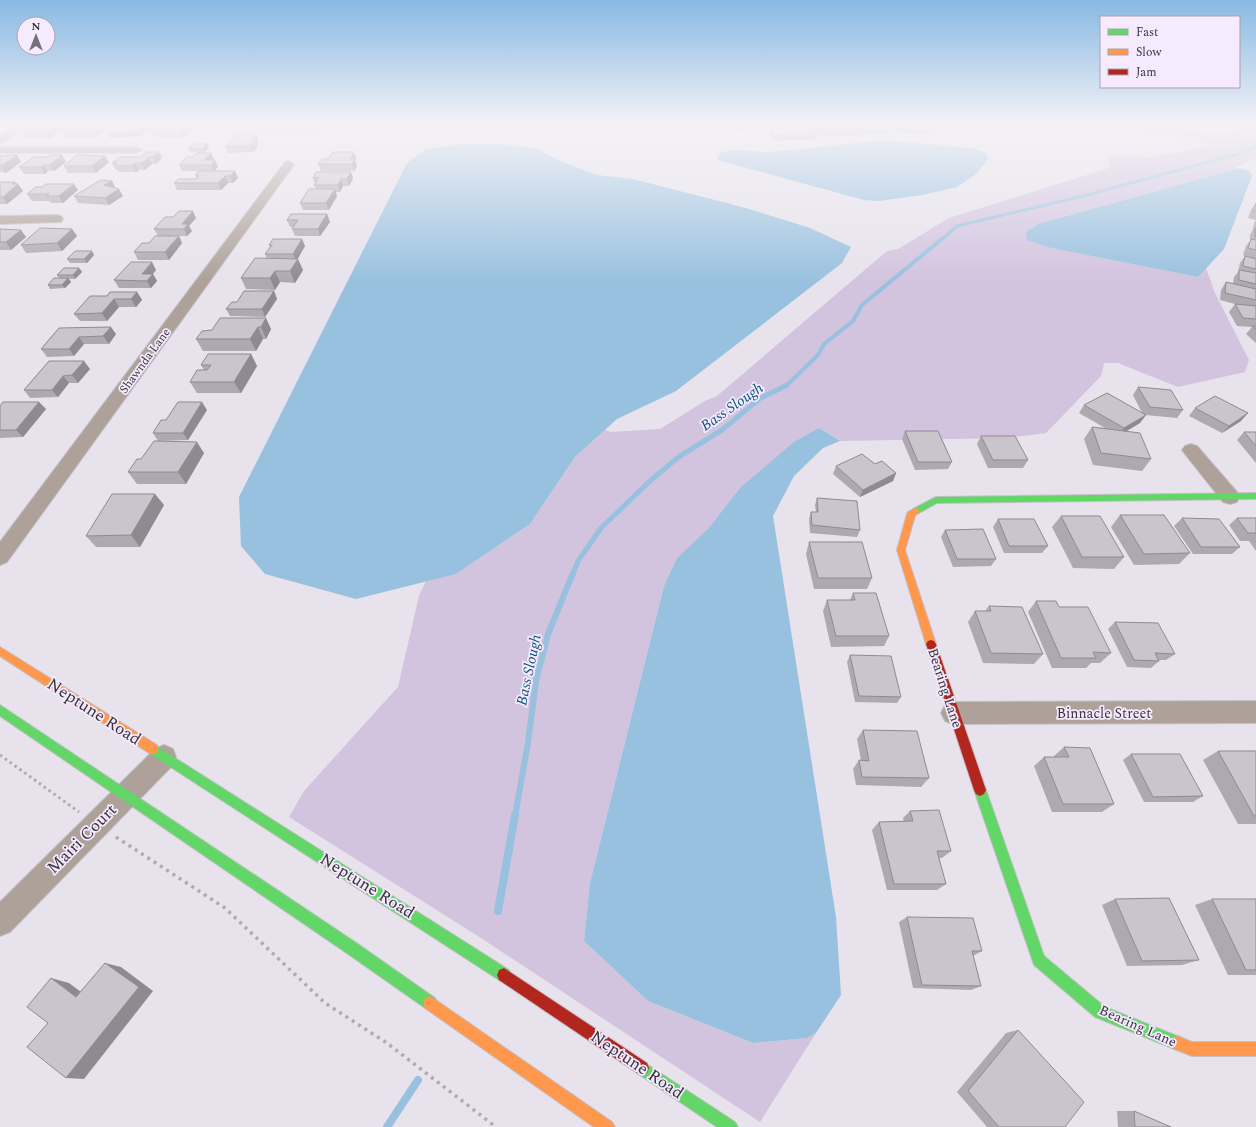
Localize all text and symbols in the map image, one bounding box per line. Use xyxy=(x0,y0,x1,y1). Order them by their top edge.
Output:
north arrow xyxy=(16,16,56,56)
legend xyxy=(1100,16,1240,88)
text: N xyxy=(32,18,41,35)
text: Fast xyxy=(1136,23,1158,42)
text: Slow xyxy=(1136,43,1162,62)
text: Jam xyxy=(1136,63,1157,82)
street label: Shawnda Lane xyxy=(115,324,175,398)
water label: Bass Slough xyxy=(696,377,768,437)
water label: Bass Slough xyxy=(510,632,548,708)
street label: Bearing Lane xyxy=(922,645,968,731)
street label: Neptune Road xyxy=(42,672,146,752)
street label: Binnacle Street xyxy=(1057,703,1151,724)
street label: Mairi Court xyxy=(41,798,123,880)
street label: Neptune Road xyxy=(314,846,420,926)
street label: Bearing Lane xyxy=(1096,1000,1180,1053)
street label: Neptune Road xyxy=(585,1024,689,1106)

